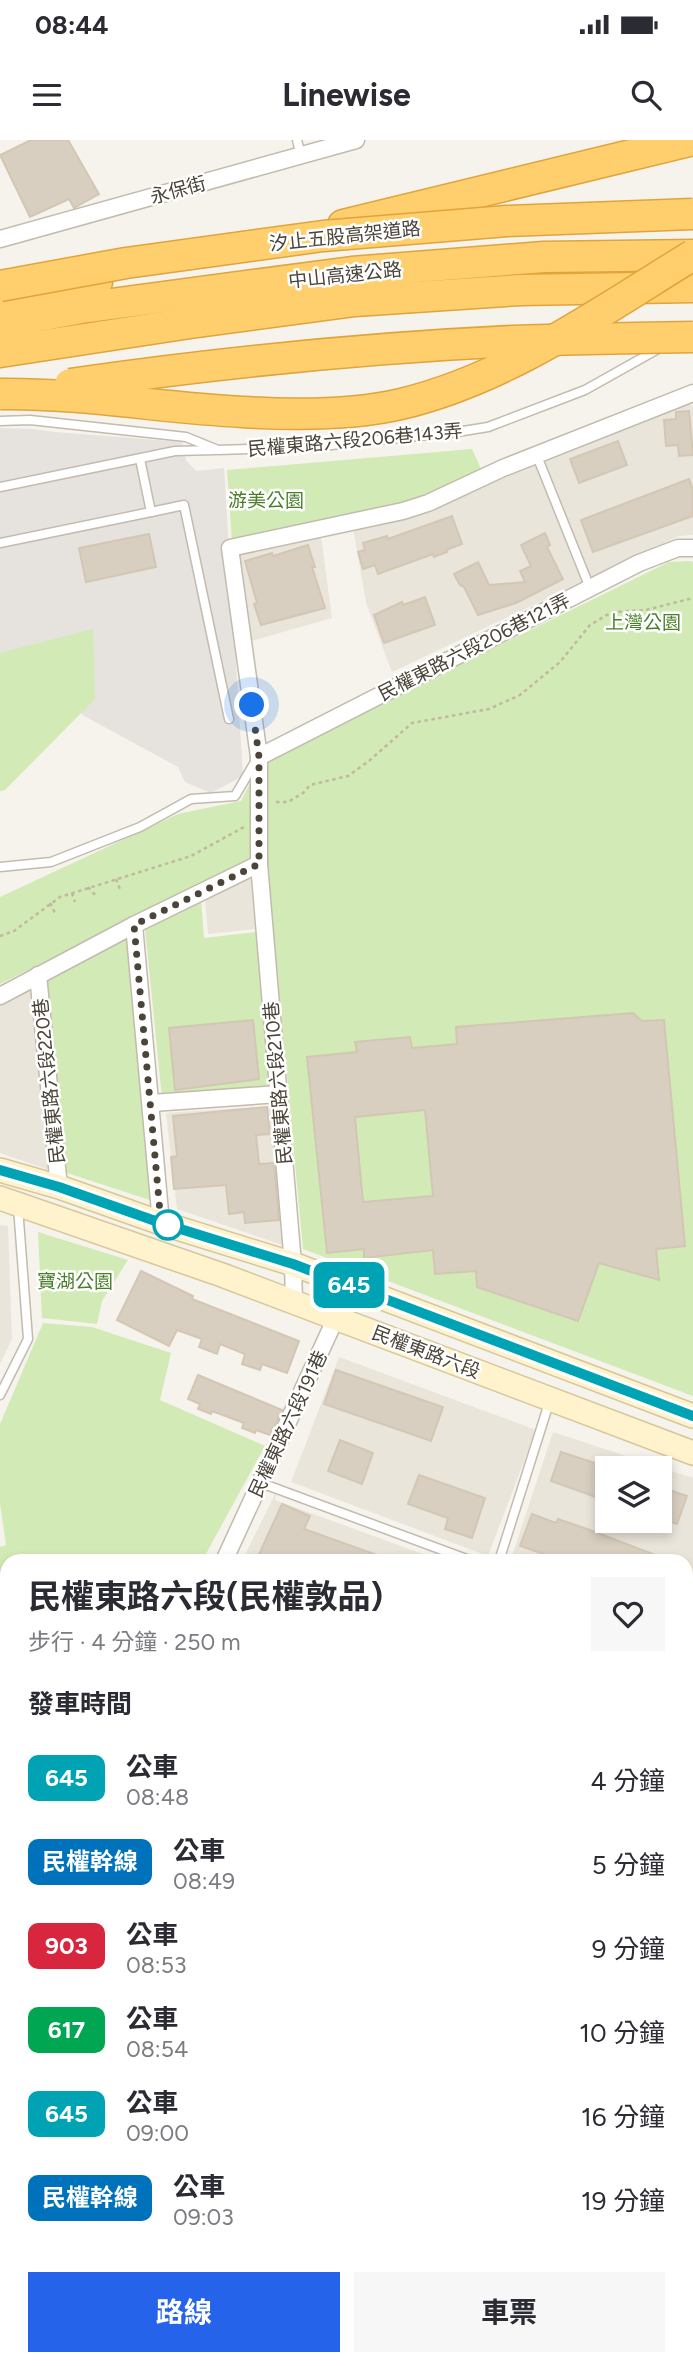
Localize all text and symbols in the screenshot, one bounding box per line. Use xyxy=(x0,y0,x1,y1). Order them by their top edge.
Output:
text: 08:44 xyxy=(35,9,109,41)
icon: menu xyxy=(28,76,66,114)
text: Linewise xyxy=(282,76,411,114)
icon: search xyxy=(627,76,665,114)
street label: 永保街 xyxy=(147,172,209,208)
street label: 汐止五股高架道路 xyxy=(268,217,422,255)
street label: 中山高速公路 xyxy=(287,258,403,292)
street label: 民權東路六段206巷143弄 xyxy=(247,419,463,461)
park label: 游美公園 xyxy=(228,489,304,512)
street label: 民權東路六段206巷121弄 xyxy=(374,589,574,705)
park label: 上灣公園 xyxy=(605,611,681,634)
your location xyxy=(234,687,269,722)
street label: 民權東路六段220巷 xyxy=(29,997,69,1165)
street label: 民權東路六段210巷 xyxy=(259,1000,297,1166)
unlabelled marker xyxy=(153,1210,183,1240)
line badge: 645 xyxy=(309,1262,389,1308)
park label: 寶湖公園 xyxy=(37,1270,113,1293)
text: 645 xyxy=(327,1270,371,1299)
street label: 民權東路六段 xyxy=(369,1321,483,1383)
street label: 民權東路六段191巷 xyxy=(244,1347,332,1501)
map controls xyxy=(595,1456,672,1533)
button: layers xyxy=(595,1456,672,1533)
text: 民權東路六段(民權敦品) xyxy=(28,1577,383,1616)
button: heart xyxy=(591,1577,665,1651)
text: 步行 · 4 分鐘 · 250 m xyxy=(28,1628,240,1656)
text: 發車時間 xyxy=(28,1688,132,1720)
text: 公車 xyxy=(126,1751,178,1783)
text: 645 xyxy=(45,1763,88,1792)
text: 4 分鐘 xyxy=(590,1765,665,1797)
text: 08:48 xyxy=(126,1783,189,1811)
text: 公車 xyxy=(173,1835,225,1867)
text: 民權幹線 xyxy=(42,1847,138,1876)
text: 5 分鐘 xyxy=(592,1849,665,1881)
text: 08:49 xyxy=(173,1867,235,1895)
text: 公車 xyxy=(126,1919,178,1951)
text: 903 xyxy=(45,1931,88,1960)
text: 9 分鐘 xyxy=(592,1933,665,1965)
text: 08:53 xyxy=(126,1951,186,1979)
text: 公車 xyxy=(126,2003,178,2035)
text: 617 xyxy=(48,2015,85,2044)
text: 10 分鐘 xyxy=(579,2017,665,2049)
text: 08:54 xyxy=(126,2035,188,2063)
text: 公車 xyxy=(126,2087,178,2119)
text: 645 xyxy=(45,2099,88,2128)
text: 16 分鐘 xyxy=(581,2101,665,2133)
text: 09:00 xyxy=(126,2119,189,2147)
text: 公車 xyxy=(173,2171,225,2203)
text: 民權幹線 xyxy=(42,2183,138,2212)
text: 19 分鐘 xyxy=(581,2185,665,2217)
text: 09:03 xyxy=(173,2203,234,2231)
button: 路線 xyxy=(28,2272,340,2352)
button: 車票 xyxy=(354,2272,665,2352)

